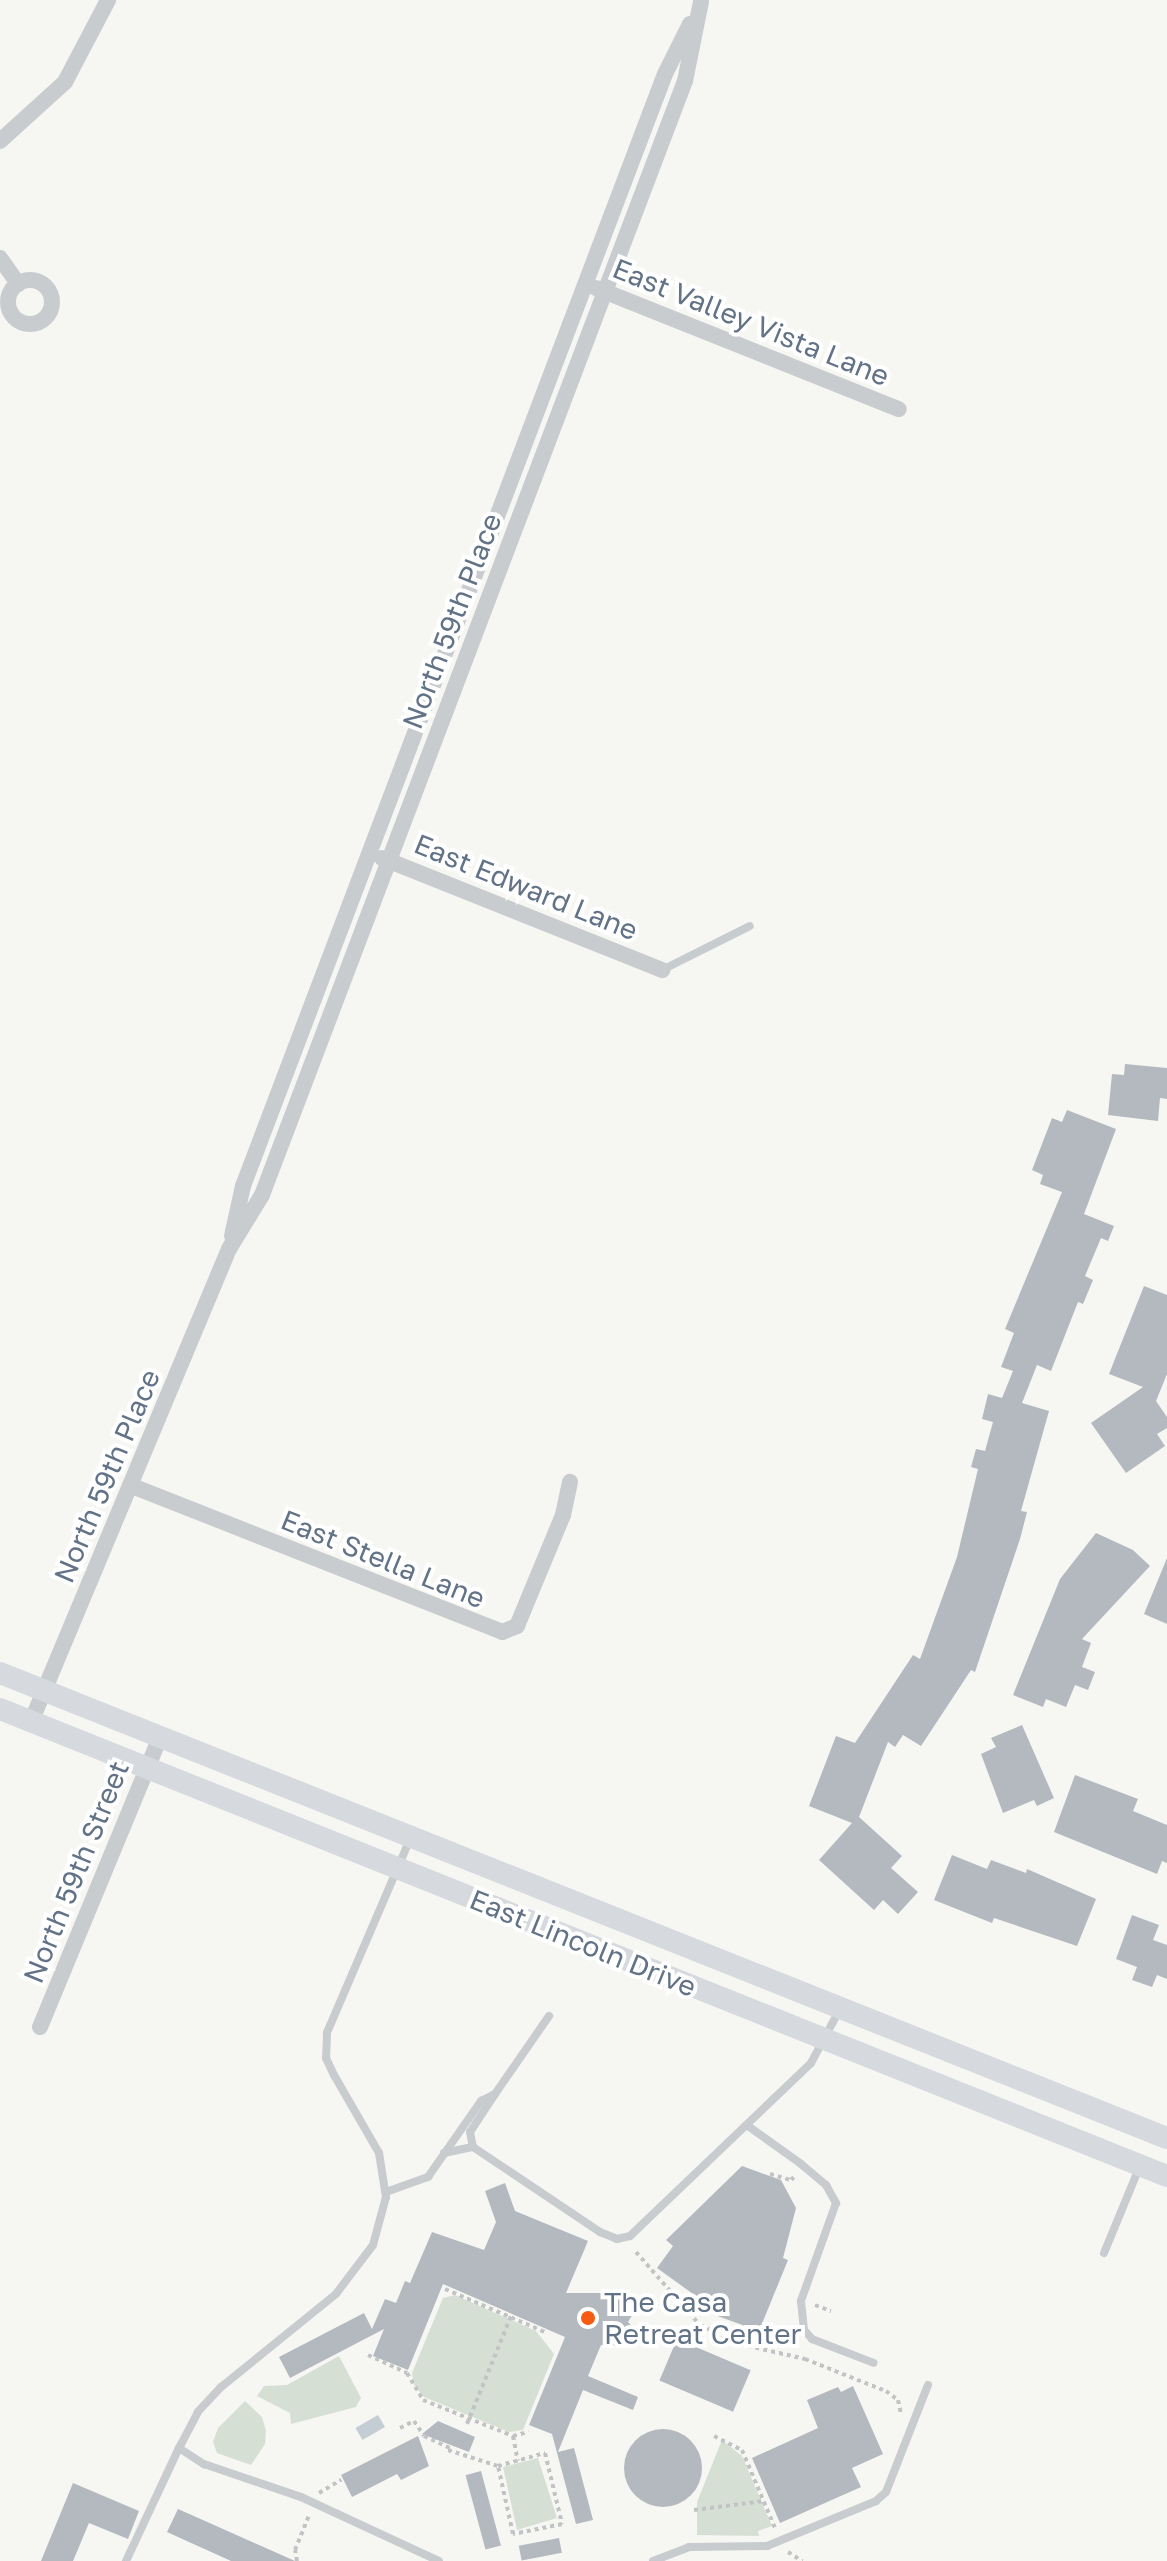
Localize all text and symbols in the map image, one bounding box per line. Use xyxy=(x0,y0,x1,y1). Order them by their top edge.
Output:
street label: East Valley Vista Lane xyxy=(608,251,894,393)
street label: North 59th Place xyxy=(395,508,509,734)
street label: East Edward Lane xyxy=(409,827,643,947)
street label: North 59th Place xyxy=(47,1364,167,1588)
street label: East Stella Lane xyxy=(276,1503,490,1615)
street label: North 59th Street xyxy=(16,1756,136,1988)
street label: East Lincoln Drive xyxy=(465,1882,701,2004)
place label: The Casa Retreat Center xyxy=(604,2285,801,2351)
marker: The Casa Retreat Center xyxy=(579,2309,597,2327)

